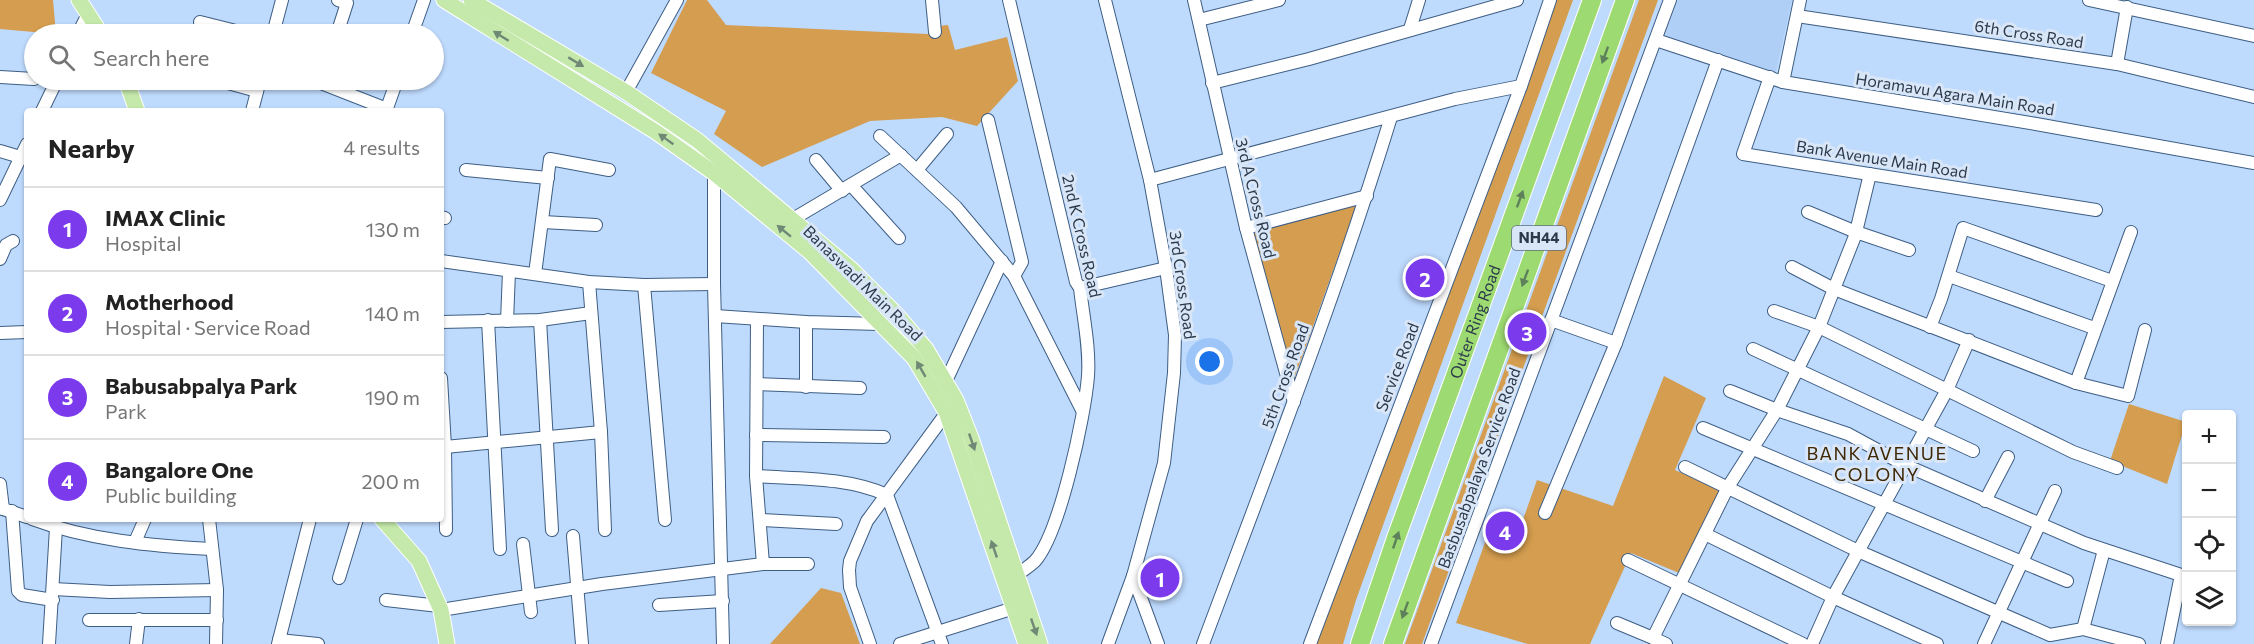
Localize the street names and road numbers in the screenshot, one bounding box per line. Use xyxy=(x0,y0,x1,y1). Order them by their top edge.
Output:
street label: 6th Cross Road xyxy=(1973,16,2085,51)
street label: Horamavu Agara Main Road xyxy=(1854,68,2056,119)
street label: 3rd A Cross Road xyxy=(1232,136,1281,260)
street label: Bank Avenue Main Road xyxy=(1795,136,1969,181)
street label: 2nd K Cross Road xyxy=(1059,173,1106,299)
street label: Banaswadi Main Road xyxy=(800,221,927,344)
road number: NH44 xyxy=(1512,226,1566,250)
street label: 3rd Cross Road xyxy=(1167,230,1200,340)
street label: Outer Ring Road xyxy=(1445,262,1504,381)
street label: Service Road xyxy=(1371,320,1422,414)
street label: 5th Cross Road xyxy=(1257,321,1312,430)
street label: Basbusabpalaya Service Road xyxy=(1433,365,1524,571)

